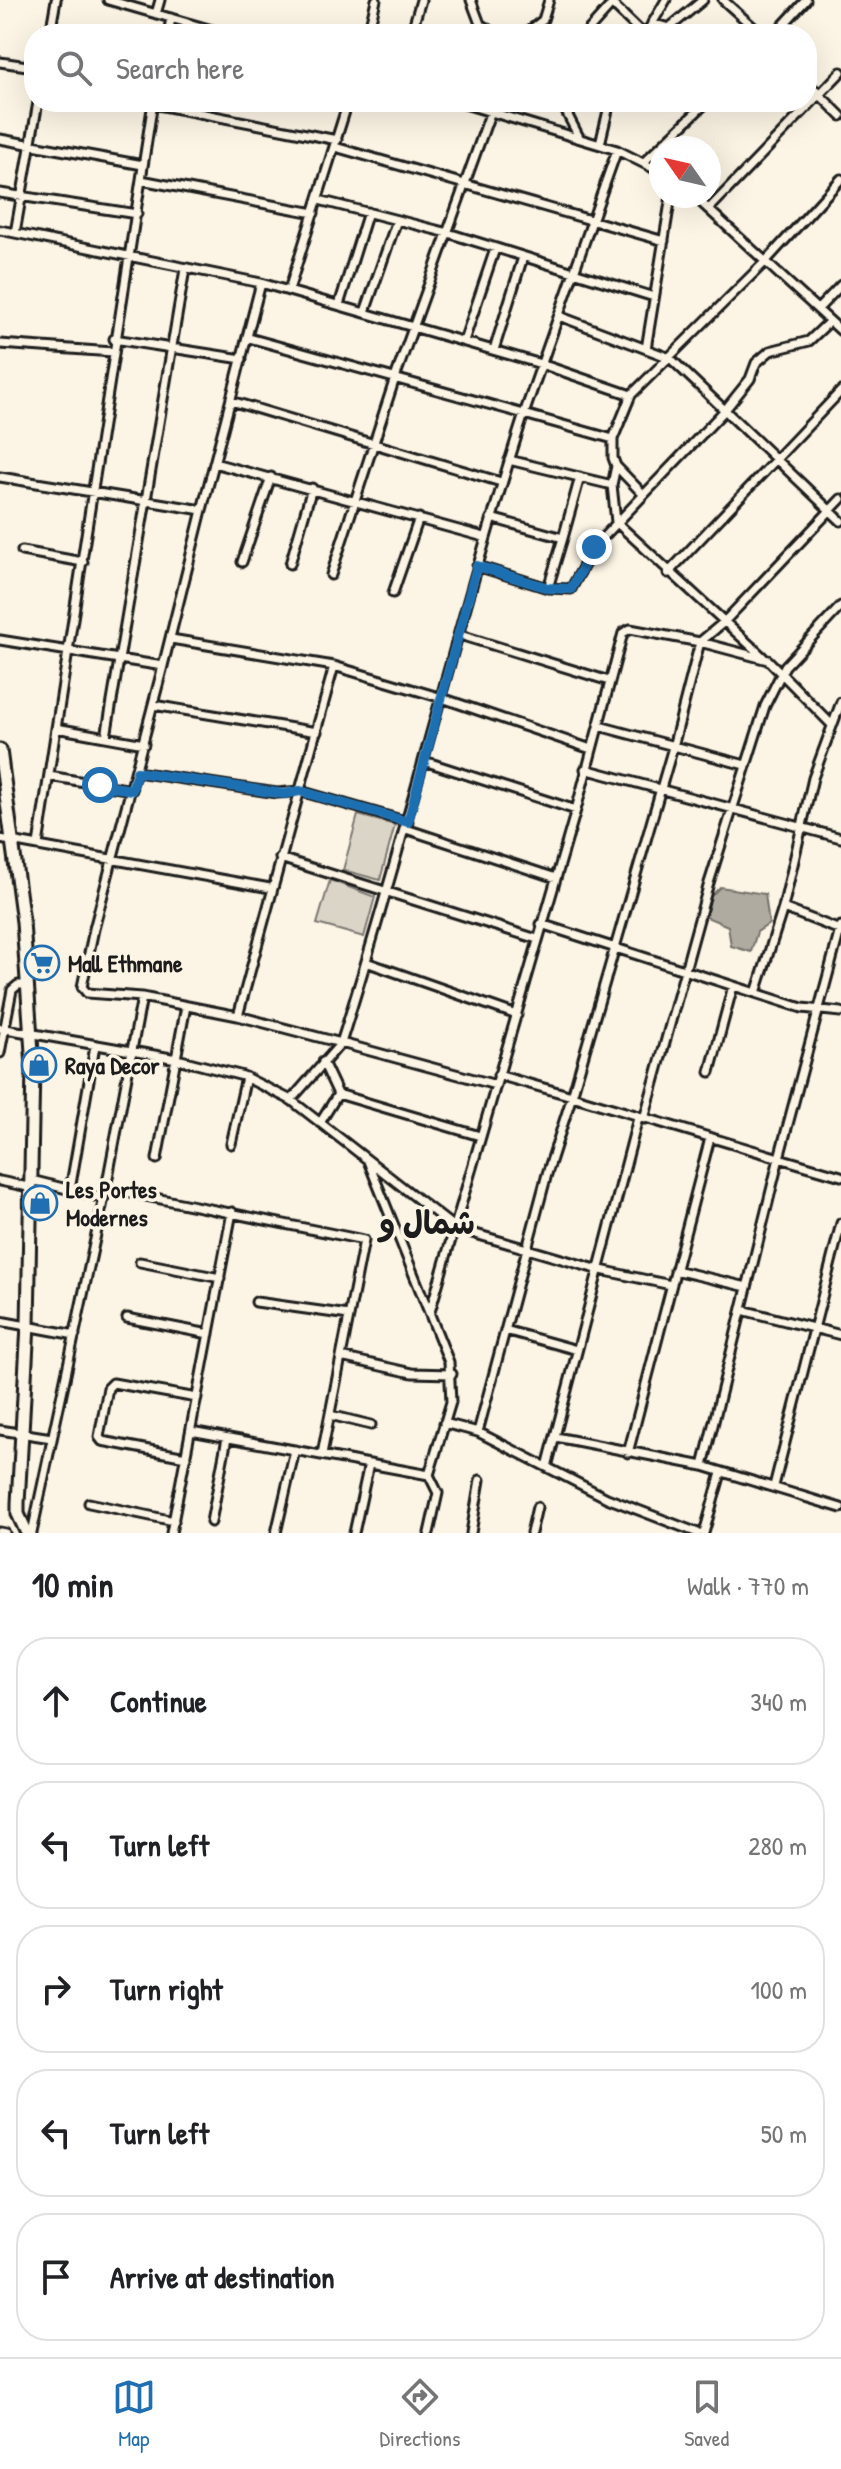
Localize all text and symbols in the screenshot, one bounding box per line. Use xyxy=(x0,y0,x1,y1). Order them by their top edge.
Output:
search box xyxy=(24,24,817,112)
icon: search xyxy=(52,46,96,90)
text: Search here xyxy=(116,48,244,88)
north arrow xyxy=(649,136,721,208)
route end xyxy=(576,529,612,565)
route start xyxy=(82,767,118,803)
supermarket icon: Mall Ethmane xyxy=(23,944,61,982)
place label: Mall Ethmane xyxy=(68,947,183,979)
shop icon: Raya Decor xyxy=(20,1046,58,1084)
place label: Raya Decor xyxy=(65,1049,160,1082)
place label: Les Portes Modernes xyxy=(66,1173,157,1233)
shop icon: Les Portes Modernes xyxy=(21,1184,59,1222)
district label: شمال و xyxy=(377,1201,475,1244)
text: 10 min xyxy=(32,1562,114,1608)
text: Walk · 770 m xyxy=(687,1568,809,1603)
icon: ahead xyxy=(34,1679,78,1723)
text: Continue xyxy=(110,1681,207,1721)
text: 340 m xyxy=(750,1684,807,1719)
icon: left xyxy=(34,1823,78,1867)
text: Turn left xyxy=(110,1825,209,1865)
text: 280 m xyxy=(748,1828,807,1863)
icon: right xyxy=(34,1967,78,2011)
text: Turn right xyxy=(110,1969,223,2009)
text: 100 m xyxy=(751,1972,807,2007)
icon: left xyxy=(34,2111,78,2155)
text: Turn left xyxy=(110,2113,209,2153)
text: 50 m xyxy=(761,2116,807,2151)
icon: arrive xyxy=(34,2255,78,2299)
text: Arrive at destination xyxy=(110,2257,335,2297)
tab: Map xyxy=(112,2375,156,2453)
tab: Directions xyxy=(380,2375,461,2453)
tab: Saved xyxy=(684,2375,729,2453)

